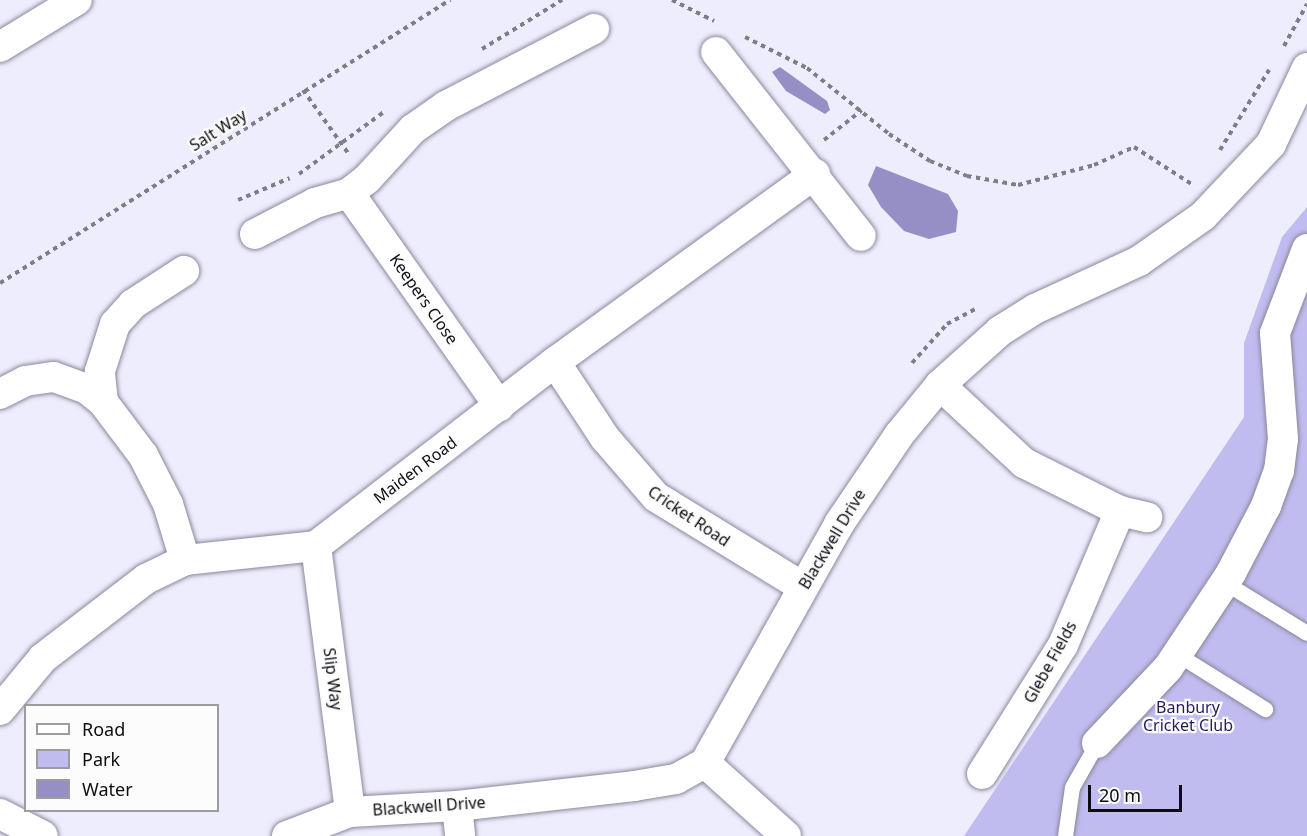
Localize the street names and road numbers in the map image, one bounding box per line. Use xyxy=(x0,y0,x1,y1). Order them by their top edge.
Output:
street label: Salt Way xyxy=(186,105,250,155)
street label: Keepers Close xyxy=(386,250,462,348)
street label: Maiden Road xyxy=(370,433,460,507)
street label: Cricket Road xyxy=(644,482,734,550)
street label: Blackwell Drive xyxy=(795,485,869,593)
street label: Glebe Fields xyxy=(1020,618,1080,706)
street label: Slip Way xyxy=(320,647,346,711)
street label: Blackwell Drive xyxy=(372,792,486,820)

